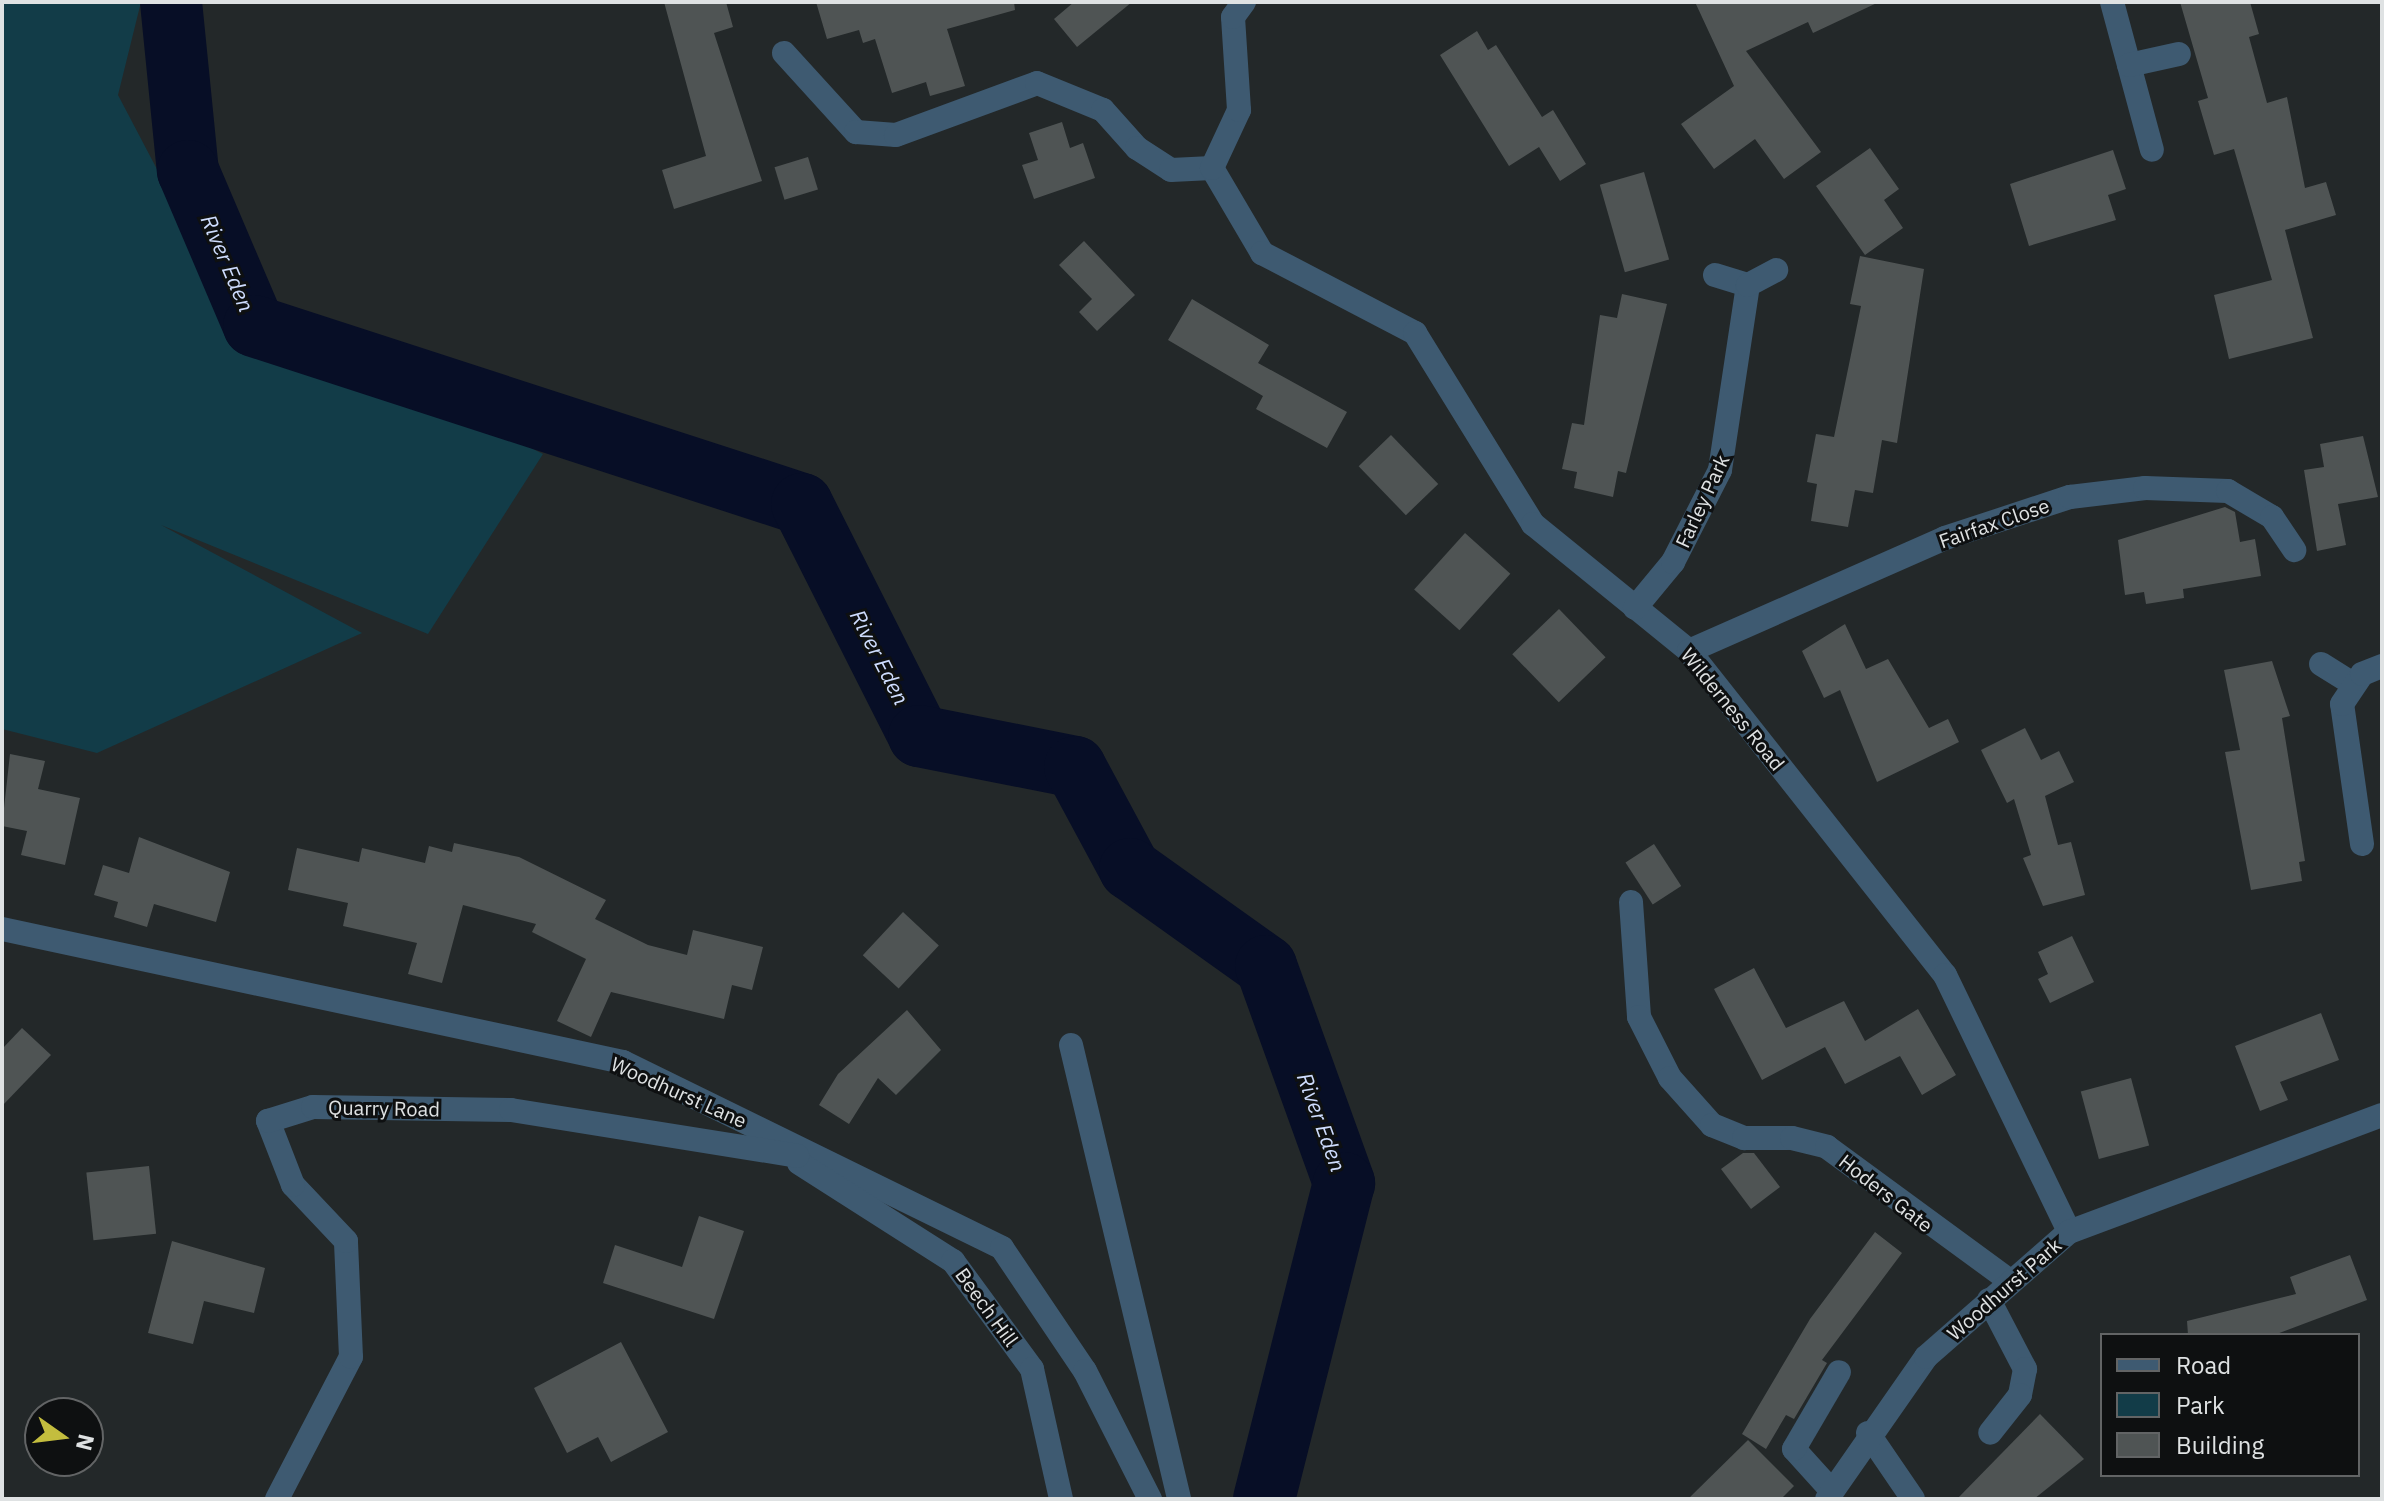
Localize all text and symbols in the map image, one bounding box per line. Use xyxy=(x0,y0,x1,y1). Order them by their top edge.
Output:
water label: River Eden xyxy=(196,210,260,316)
street label: Farley Park xyxy=(1670,451,1734,551)
street label: Fairfax Close xyxy=(1936,493,2052,553)
water label: River Eden xyxy=(845,605,915,709)
street label: Wilderness Road xyxy=(1676,643,1790,775)
street label: Woodhurst Lane xyxy=(607,1051,751,1133)
water label: River Eden xyxy=(1292,1069,1352,1175)
street label: Quarry Road xyxy=(328,1095,440,1121)
street label: Hoders Gate xyxy=(1834,1149,1938,1237)
street label: Woodhurst Park xyxy=(1942,1233,2066,1345)
street label: Beech Hill xyxy=(951,1263,1023,1351)
legend xyxy=(2100,1333,2360,1477)
text: Road xyxy=(2176,1349,2231,1381)
text: Park xyxy=(2176,1389,2225,1421)
north arrow xyxy=(24,1397,104,1477)
text: Building xyxy=(2176,1429,2264,1461)
text: N xyxy=(70,1431,102,1454)

